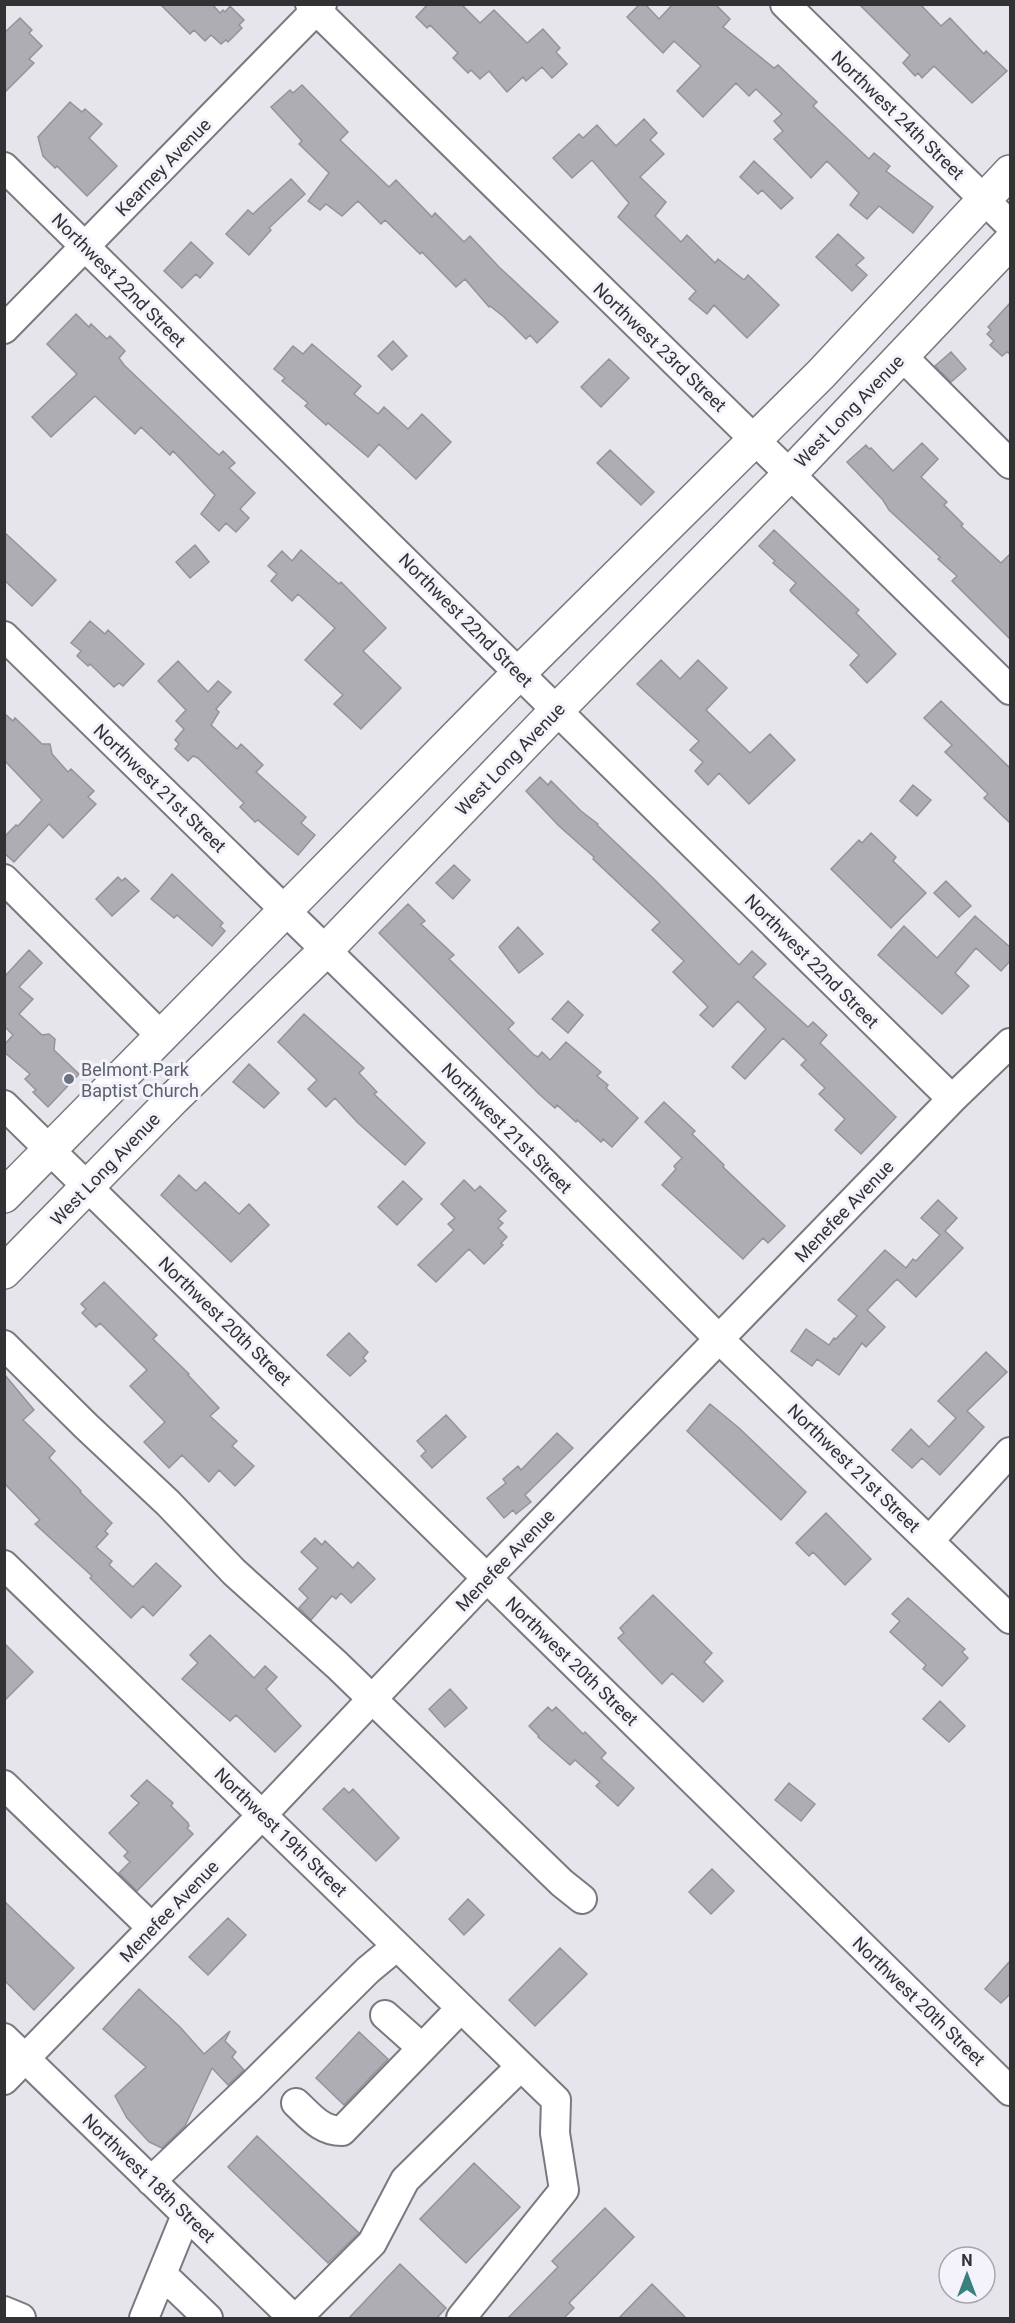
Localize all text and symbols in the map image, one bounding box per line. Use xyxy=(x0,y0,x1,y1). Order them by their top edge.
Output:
street label: Northwest 24th Street xyxy=(827,46,969,184)
street label: Kearney Avenue xyxy=(111,114,215,220)
street label: Northwest 22nd Street xyxy=(48,209,190,351)
street label: Northwest 23rd Street xyxy=(589,278,731,416)
street label: West Long Avenue xyxy=(790,350,908,472)
street label: Northwest 22nd Street xyxy=(395,549,537,691)
street label: West Long Avenue xyxy=(451,698,569,820)
street label: Northwest 21st Street xyxy=(90,719,231,857)
street label: Northwest 22nd Street xyxy=(741,890,883,1032)
place label: Belmont Park Baptist Church xyxy=(81,1059,199,1101)
street label: Northwest 21st Street xyxy=(438,1059,577,1198)
marker: Belmont Park Baptist Church xyxy=(62,1072,76,1086)
street label: West Long Avenue xyxy=(46,1108,164,1230)
street label: Menefee Avenue xyxy=(790,1156,898,1266)
street label: Northwest 20th Street xyxy=(154,1252,296,1390)
street label: Northwest 21st Street xyxy=(784,1399,925,1537)
street label: Menefee Avenue xyxy=(451,1505,559,1615)
street label: Northwest 20th Street xyxy=(501,1592,643,1730)
street label: Northwest 19th Street xyxy=(210,1763,352,1901)
street label: Menefee Avenue xyxy=(115,1856,223,1966)
street label: Northwest 20th Street xyxy=(848,1932,990,2070)
street label: Northwest 18th Street xyxy=(78,2109,220,2247)
north arrow xyxy=(937,2245,997,2305)
text: N xyxy=(961,2251,973,2270)

